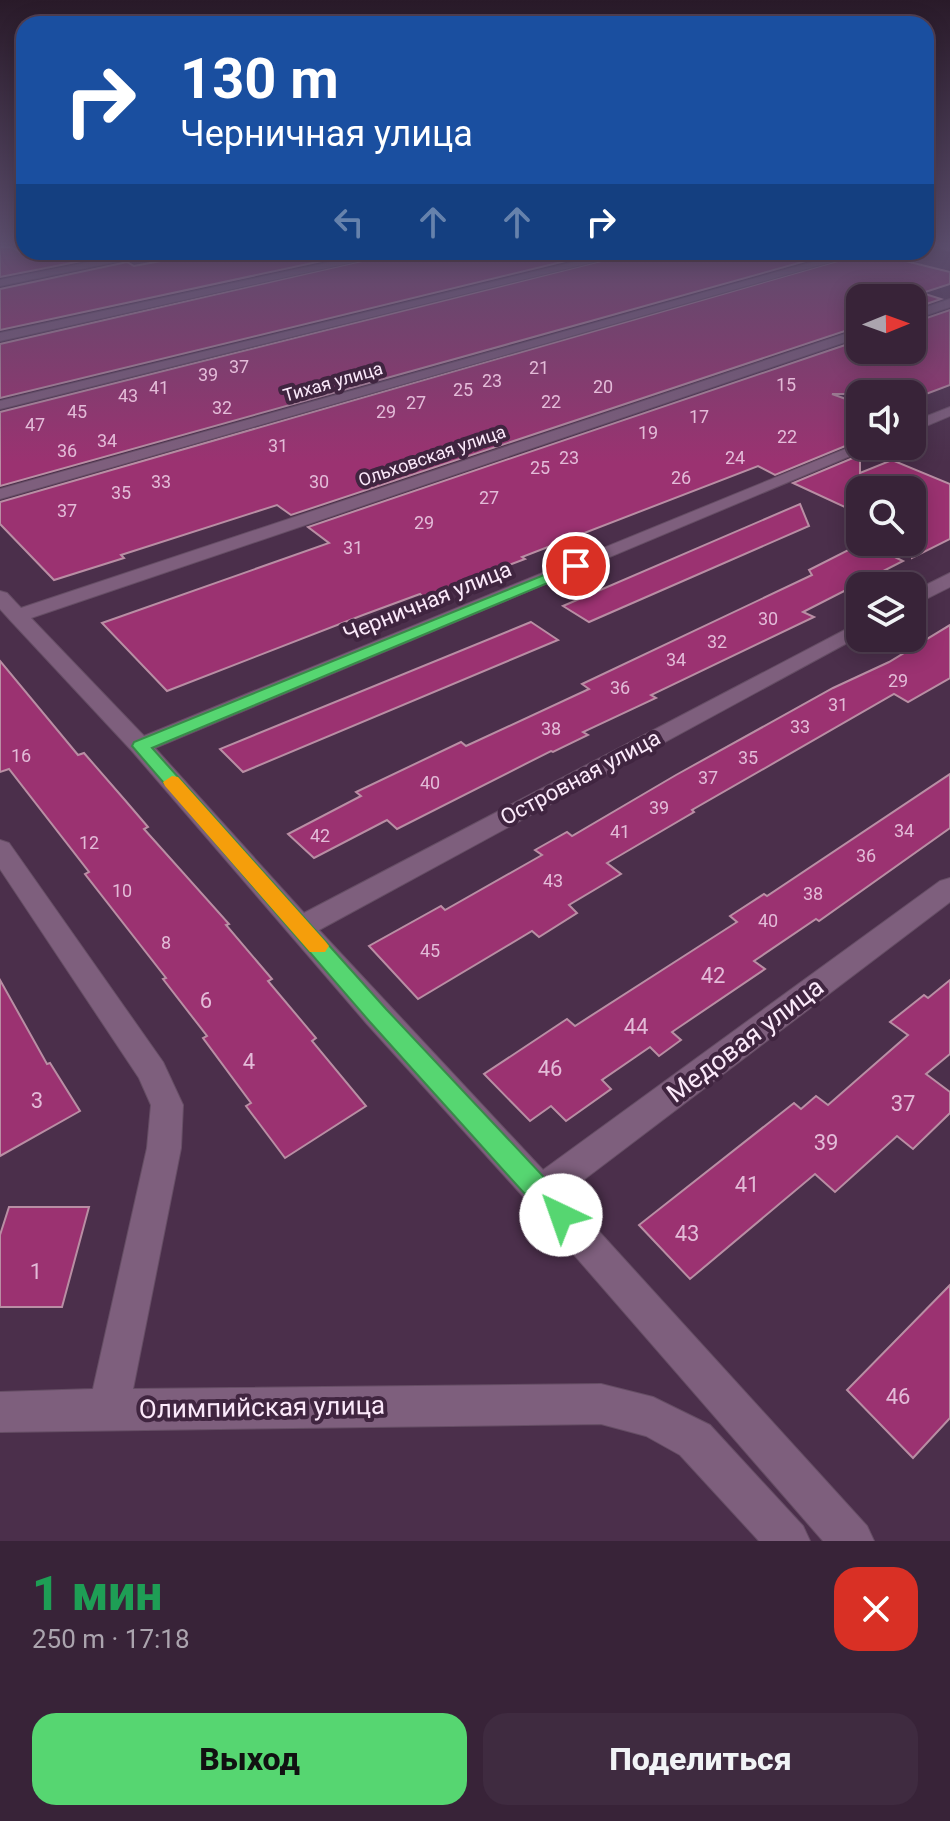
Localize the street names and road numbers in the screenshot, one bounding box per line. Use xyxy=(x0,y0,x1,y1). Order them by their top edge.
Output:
street label: Тихая улица xyxy=(281,357,385,406)
street label: Ольховская улица xyxy=(355,420,508,491)
street label: Черничная улица xyxy=(340,556,515,647)
street label: Островная улица xyxy=(496,725,664,830)
street label: Медовая улица xyxy=(661,971,829,1109)
street label: Олимпийская улица xyxy=(139,1390,385,1424)

